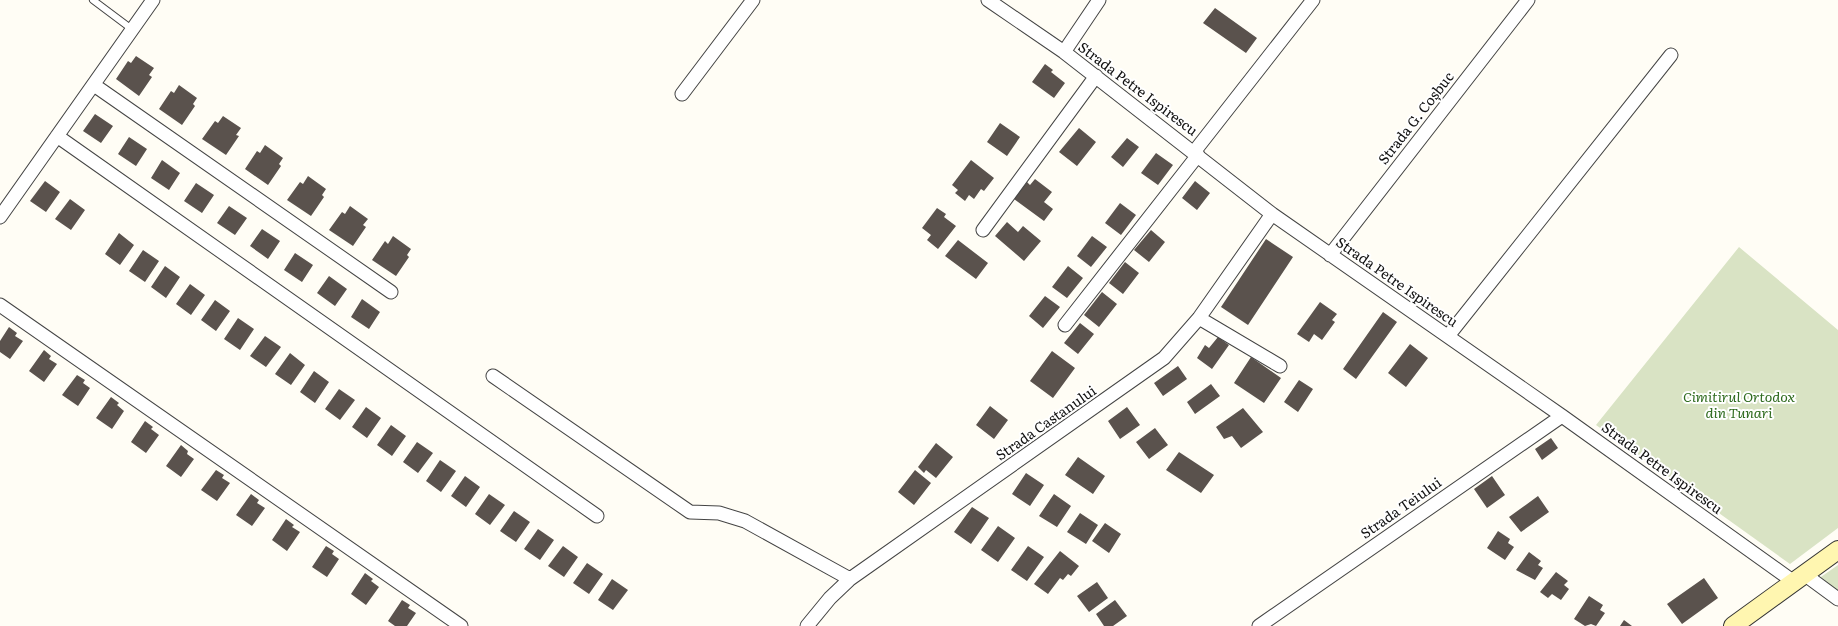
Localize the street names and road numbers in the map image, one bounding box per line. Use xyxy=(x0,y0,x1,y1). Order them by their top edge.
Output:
street label: Strada Petre Ispirescu xyxy=(1075,37,1203,140)
street label: Strada G. Coșbuc xyxy=(1373,67,1458,168)
street label: Strada Petre Ispirescu xyxy=(1332,231,1463,331)
street label: Strada Castanului xyxy=(991,380,1100,464)
street label: Strada Petre Ispirescu xyxy=(1598,416,1727,518)
street label: Strada Teiului xyxy=(1356,472,1445,543)

